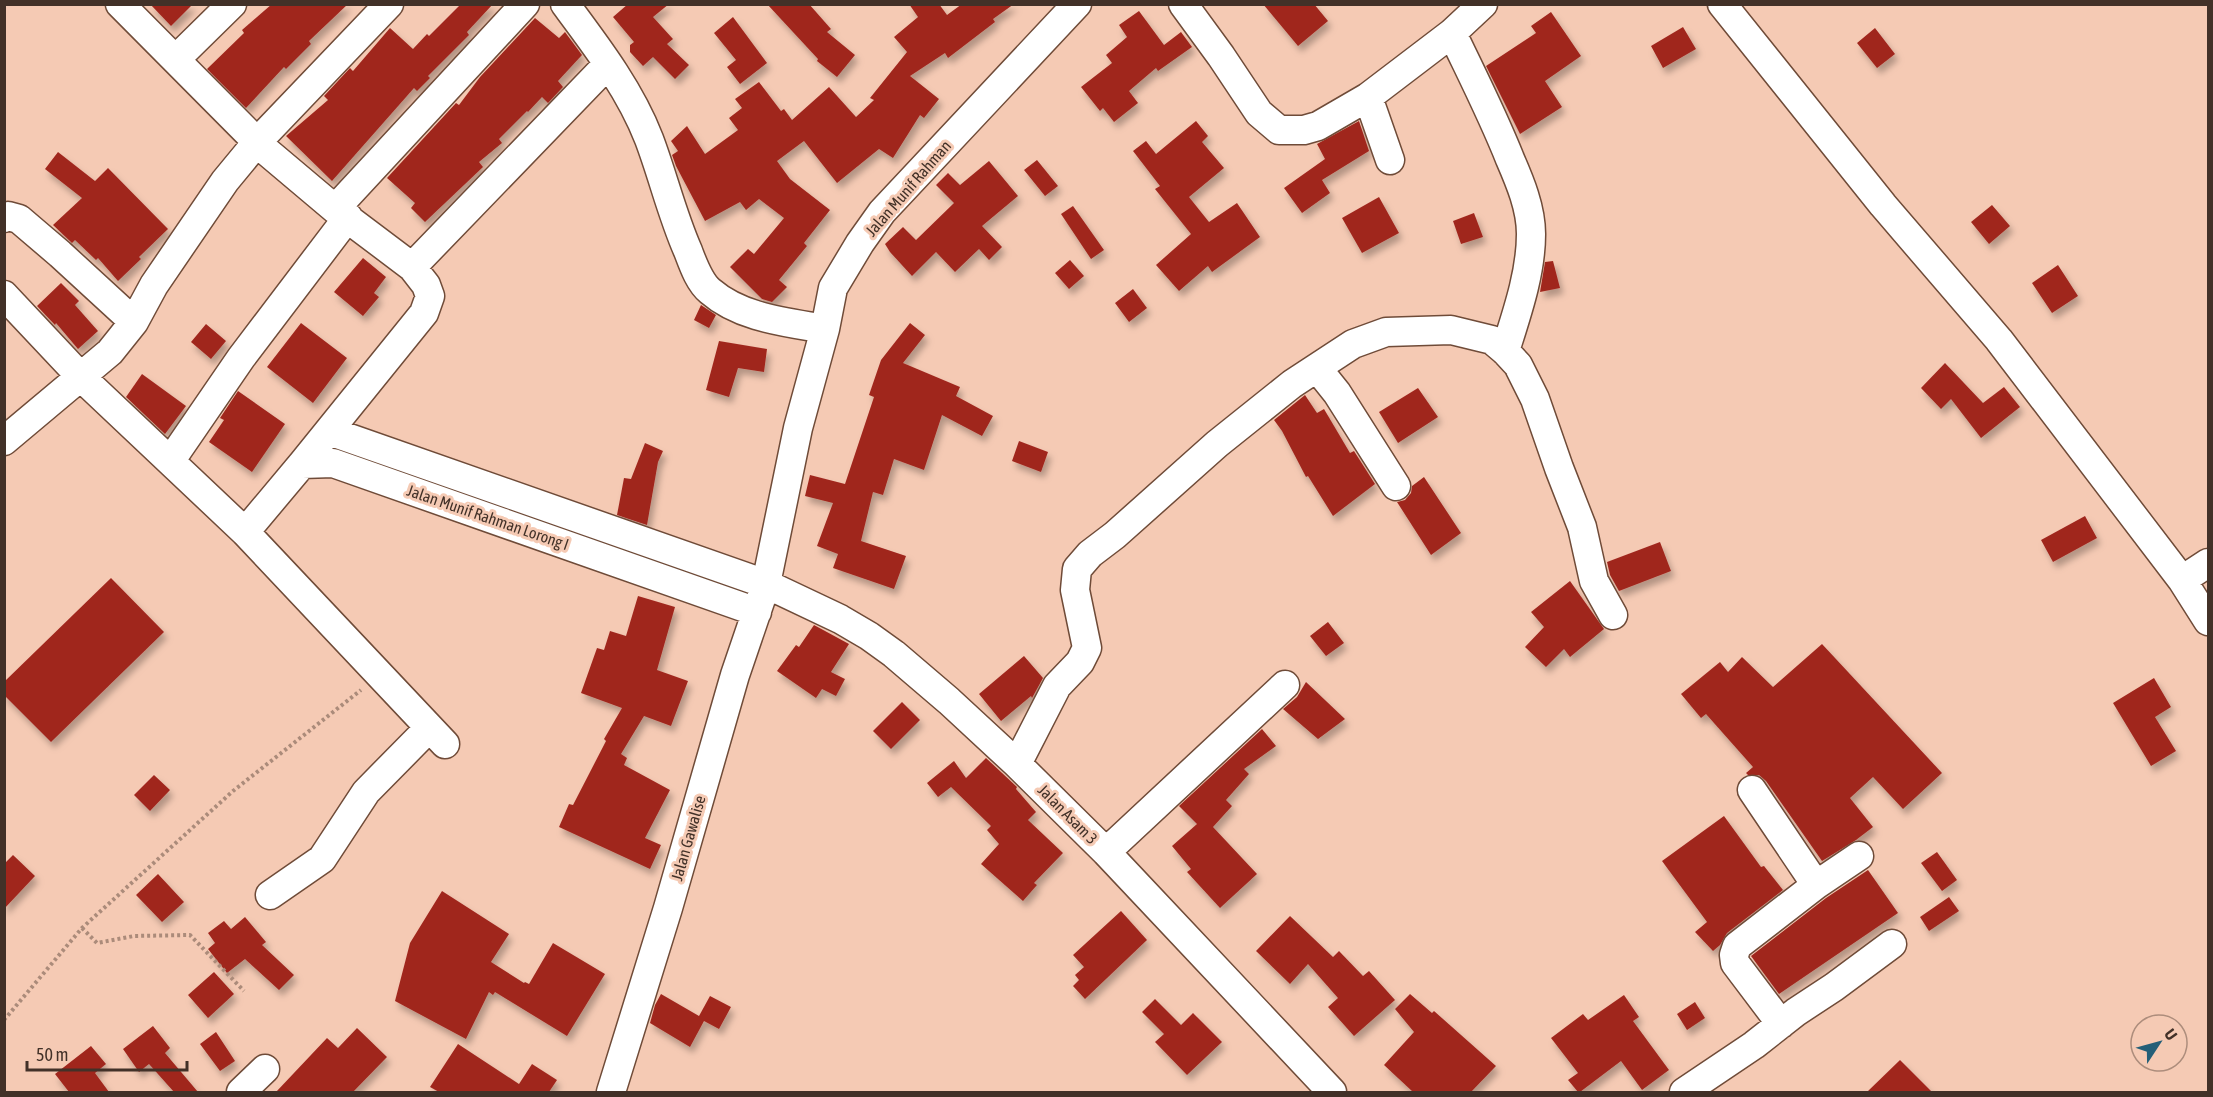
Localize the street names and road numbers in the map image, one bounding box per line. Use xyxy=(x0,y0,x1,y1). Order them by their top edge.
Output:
street label: Jalan Munif Rahman xyxy=(862,137,954,239)
street label: Jalan Munif Rahman Lorong I xyxy=(405,481,571,554)
street label: Jalan Asam 3 xyxy=(1035,781,1101,847)
street label: Jalan Gawalise xyxy=(667,793,709,883)

